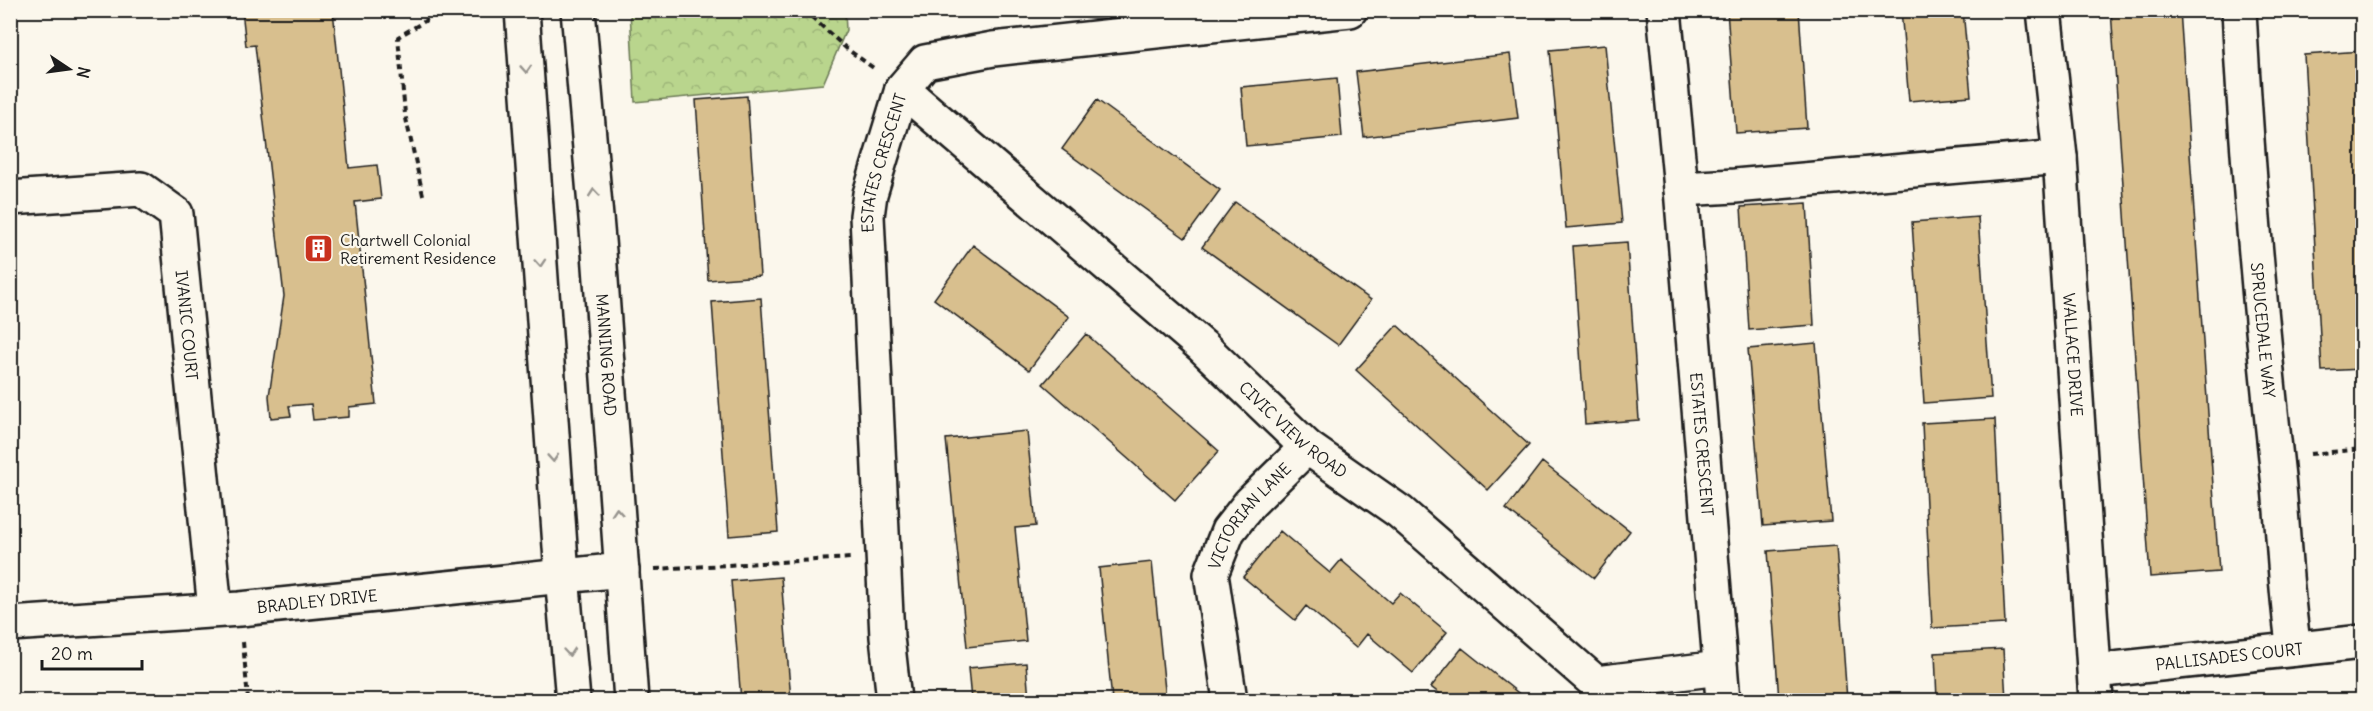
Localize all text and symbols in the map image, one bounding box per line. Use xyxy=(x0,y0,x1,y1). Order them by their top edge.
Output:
north arrow xyxy=(39,39,99,99)
one-way arrow xyxy=(519,64,532,73)
text: N xyxy=(73,65,95,80)
street label: ESTATES CRESCENT xyxy=(857,91,910,233)
one-way arrow xyxy=(588,189,601,198)
place label: Chartwell Colonial Retirement Residence xyxy=(340,230,496,268)
building icon: Chartwell Colonial Retirement Residence xyxy=(303,233,335,265)
one-way arrow xyxy=(533,259,546,268)
street label: SPRUCEDALE WAY xyxy=(2247,262,2280,399)
street label: IVANIC COURT xyxy=(172,269,202,381)
street label: WALLACE DRIVE xyxy=(2059,292,2087,417)
street label: MANNING ROAD xyxy=(592,293,621,417)
street label: ESTATES CRESCENT xyxy=(1686,372,1718,517)
street label: CIVIC VIEW ROAD xyxy=(1235,377,1351,482)
one-way arrow xyxy=(547,453,560,462)
street label: VICTORIAN LANE xyxy=(1204,458,1295,572)
one-way arrow xyxy=(611,507,624,516)
street label: BRADLEY DRIVE xyxy=(256,585,378,617)
scale bar xyxy=(42,633,142,671)
street label: PALLISADES COURT xyxy=(2154,638,2304,674)
text: 20 m xyxy=(51,642,93,665)
one-way arrow xyxy=(562,648,575,657)

